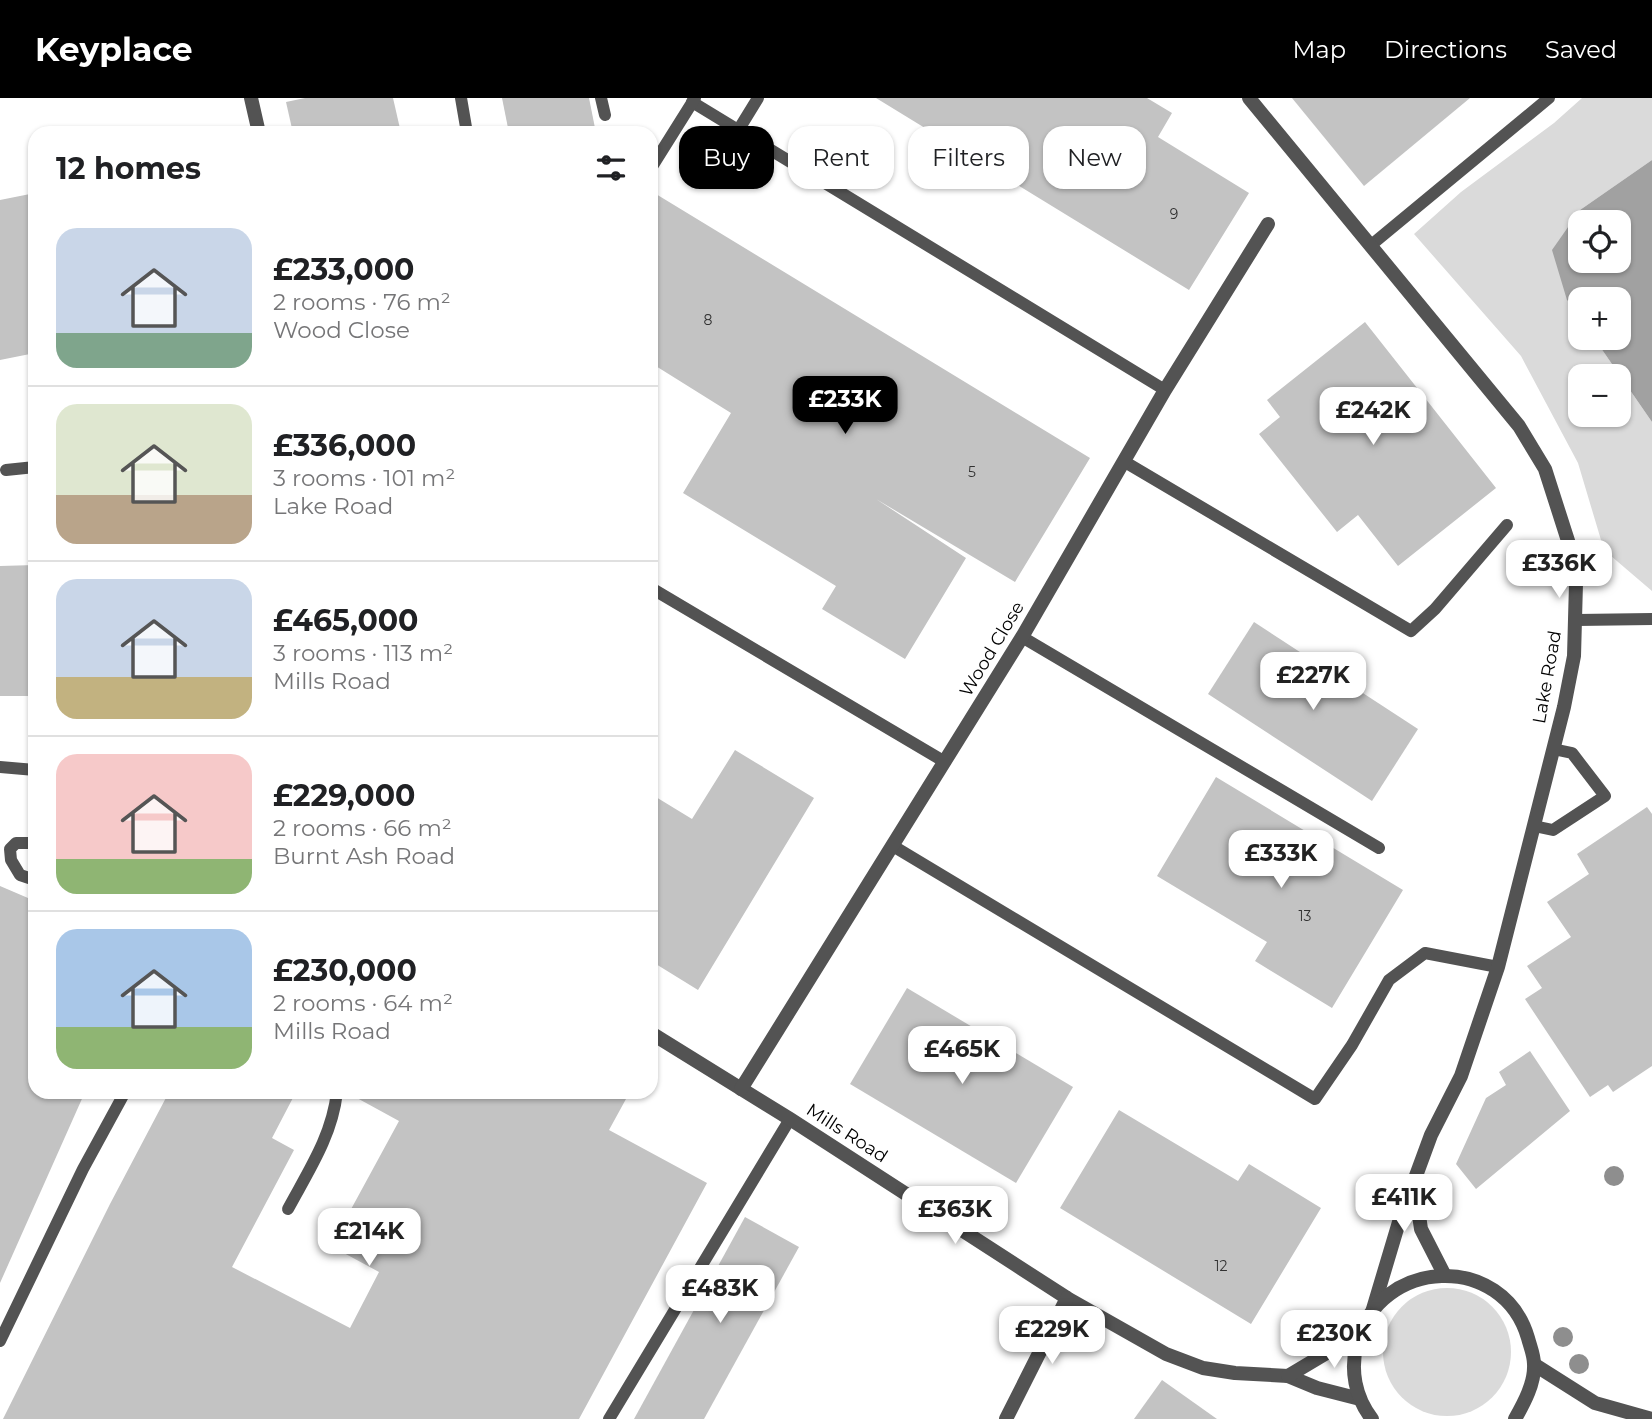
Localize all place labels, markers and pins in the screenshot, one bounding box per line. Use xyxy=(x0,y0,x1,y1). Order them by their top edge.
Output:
pin: £233K xyxy=(796,376,894,436)
pin: £242K xyxy=(1324,388,1422,447)
pin: £336K xyxy=(1510,540,1608,600)
pin: £227K xyxy=(1264,652,1362,712)
pin: £333K xyxy=(1232,830,1330,890)
pin: £465K xyxy=(913,1026,1011,1086)
pin: £411K xyxy=(1355,1174,1453,1234)
pin: £363K xyxy=(906,1186,1004,1246)
pin: £214K xyxy=(320,1208,418,1268)
pin: £483K xyxy=(671,1266,769,1325)
pin: £229K xyxy=(1003,1306,1101,1366)
pin: £230K xyxy=(1285,1310,1383,1370)

